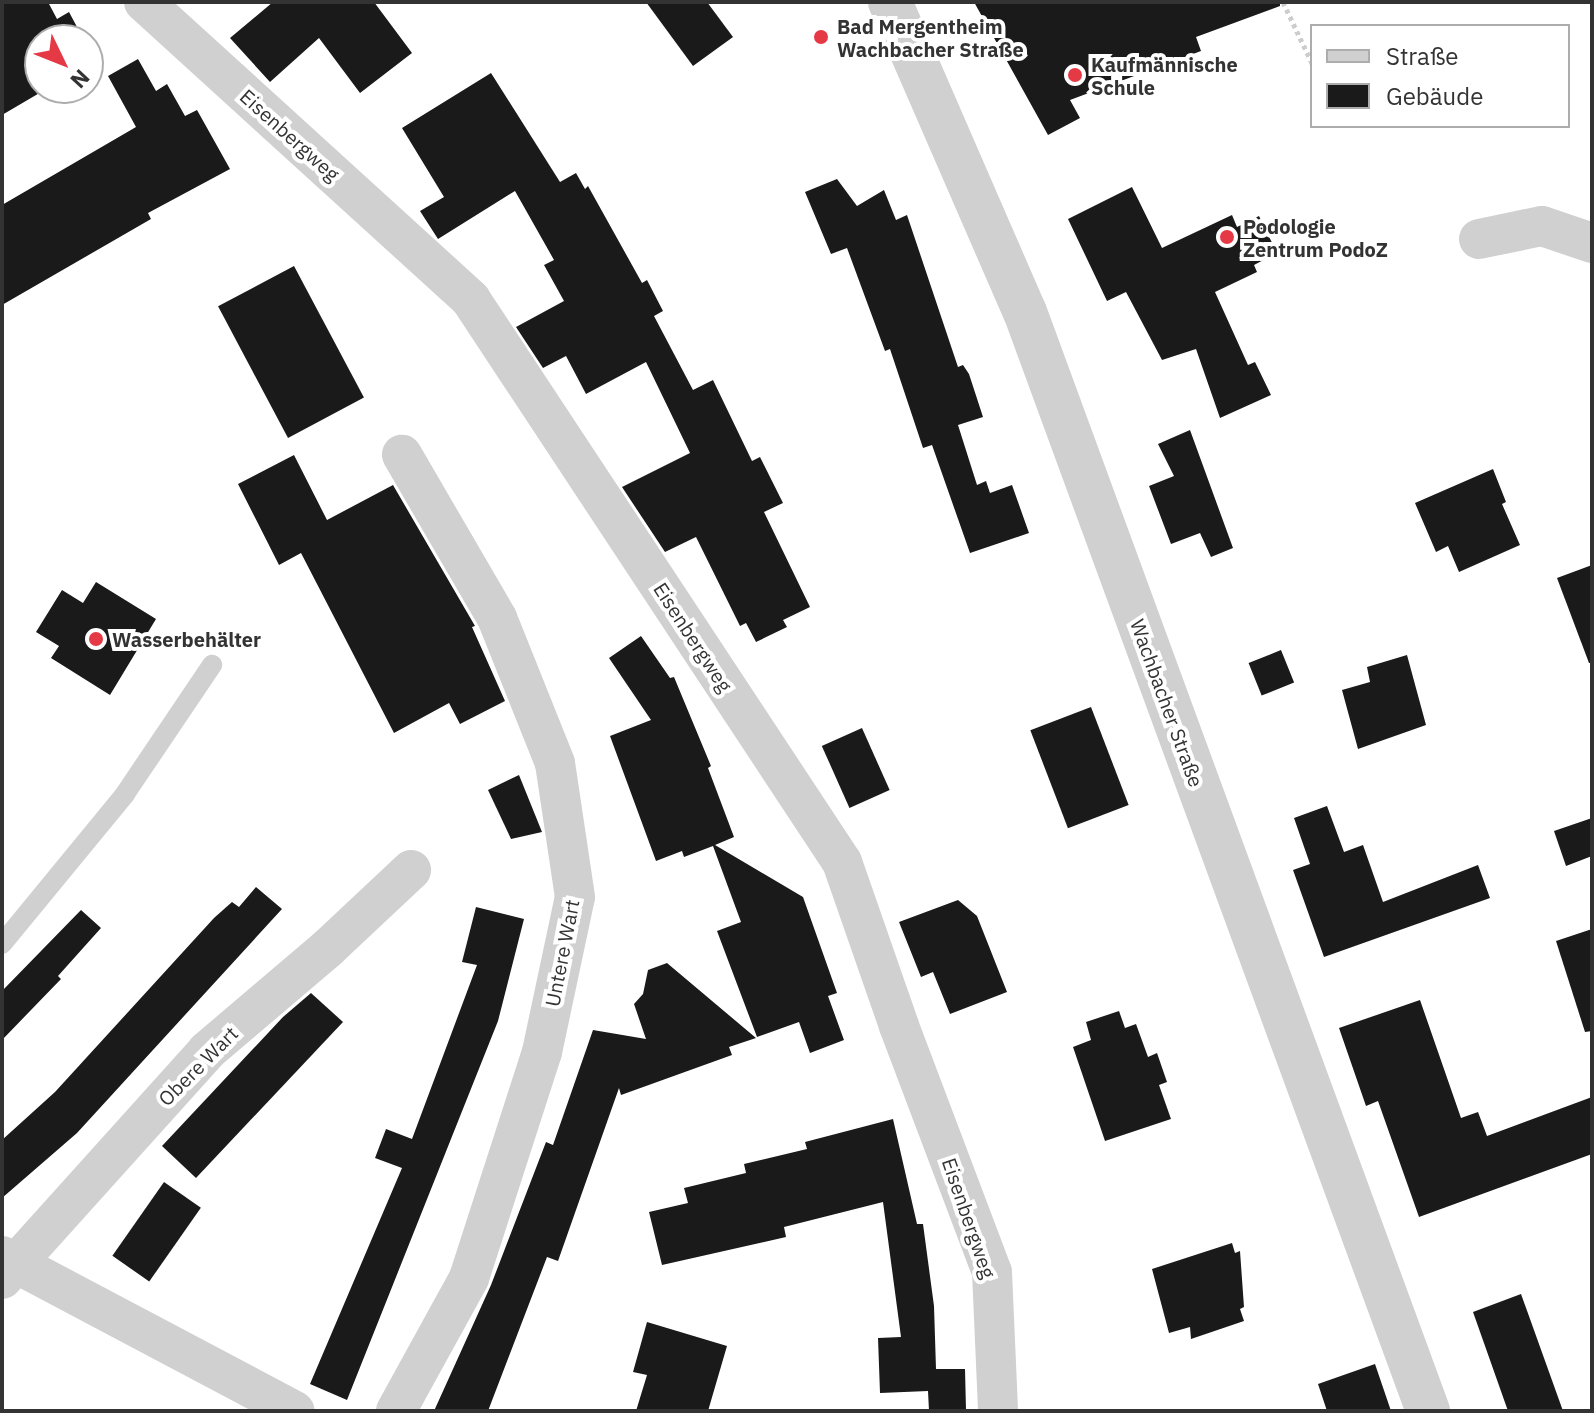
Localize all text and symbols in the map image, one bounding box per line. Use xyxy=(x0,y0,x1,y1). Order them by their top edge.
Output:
place label: Bad Mergentheim Wachbacher Straße xyxy=(837,14,1024,61)
north arrow xyxy=(24,24,104,104)
legend xyxy=(1310,24,1570,128)
marker: Bad Mergentheim Wachbacher Straße xyxy=(812,28,830,46)
text: Straße xyxy=(1386,40,1458,72)
place label: Kaufmännische Schule xyxy=(1091,52,1238,99)
text: N xyxy=(64,64,96,95)
marker: Kaufmännische Schule xyxy=(1066,66,1084,84)
text: Gebäude xyxy=(1386,80,1483,112)
street label: Eisenbergweg xyxy=(235,84,345,186)
place label: Podologie Zentrum PodoZ xyxy=(1243,214,1388,261)
marker: Podologie Zentrum PodoZ xyxy=(1218,228,1236,246)
street label: Eisenbergweg xyxy=(649,578,737,696)
street label: Wachbacher Straße xyxy=(1125,616,1209,790)
place label: Wasserbehälter xyxy=(112,627,261,651)
marker: Wasserbehälter xyxy=(87,630,105,648)
street label: Untere Wart xyxy=(540,897,584,1009)
street label: Obere Wart xyxy=(153,1021,243,1111)
street label: Eisenbergweg xyxy=(937,1155,1001,1281)

